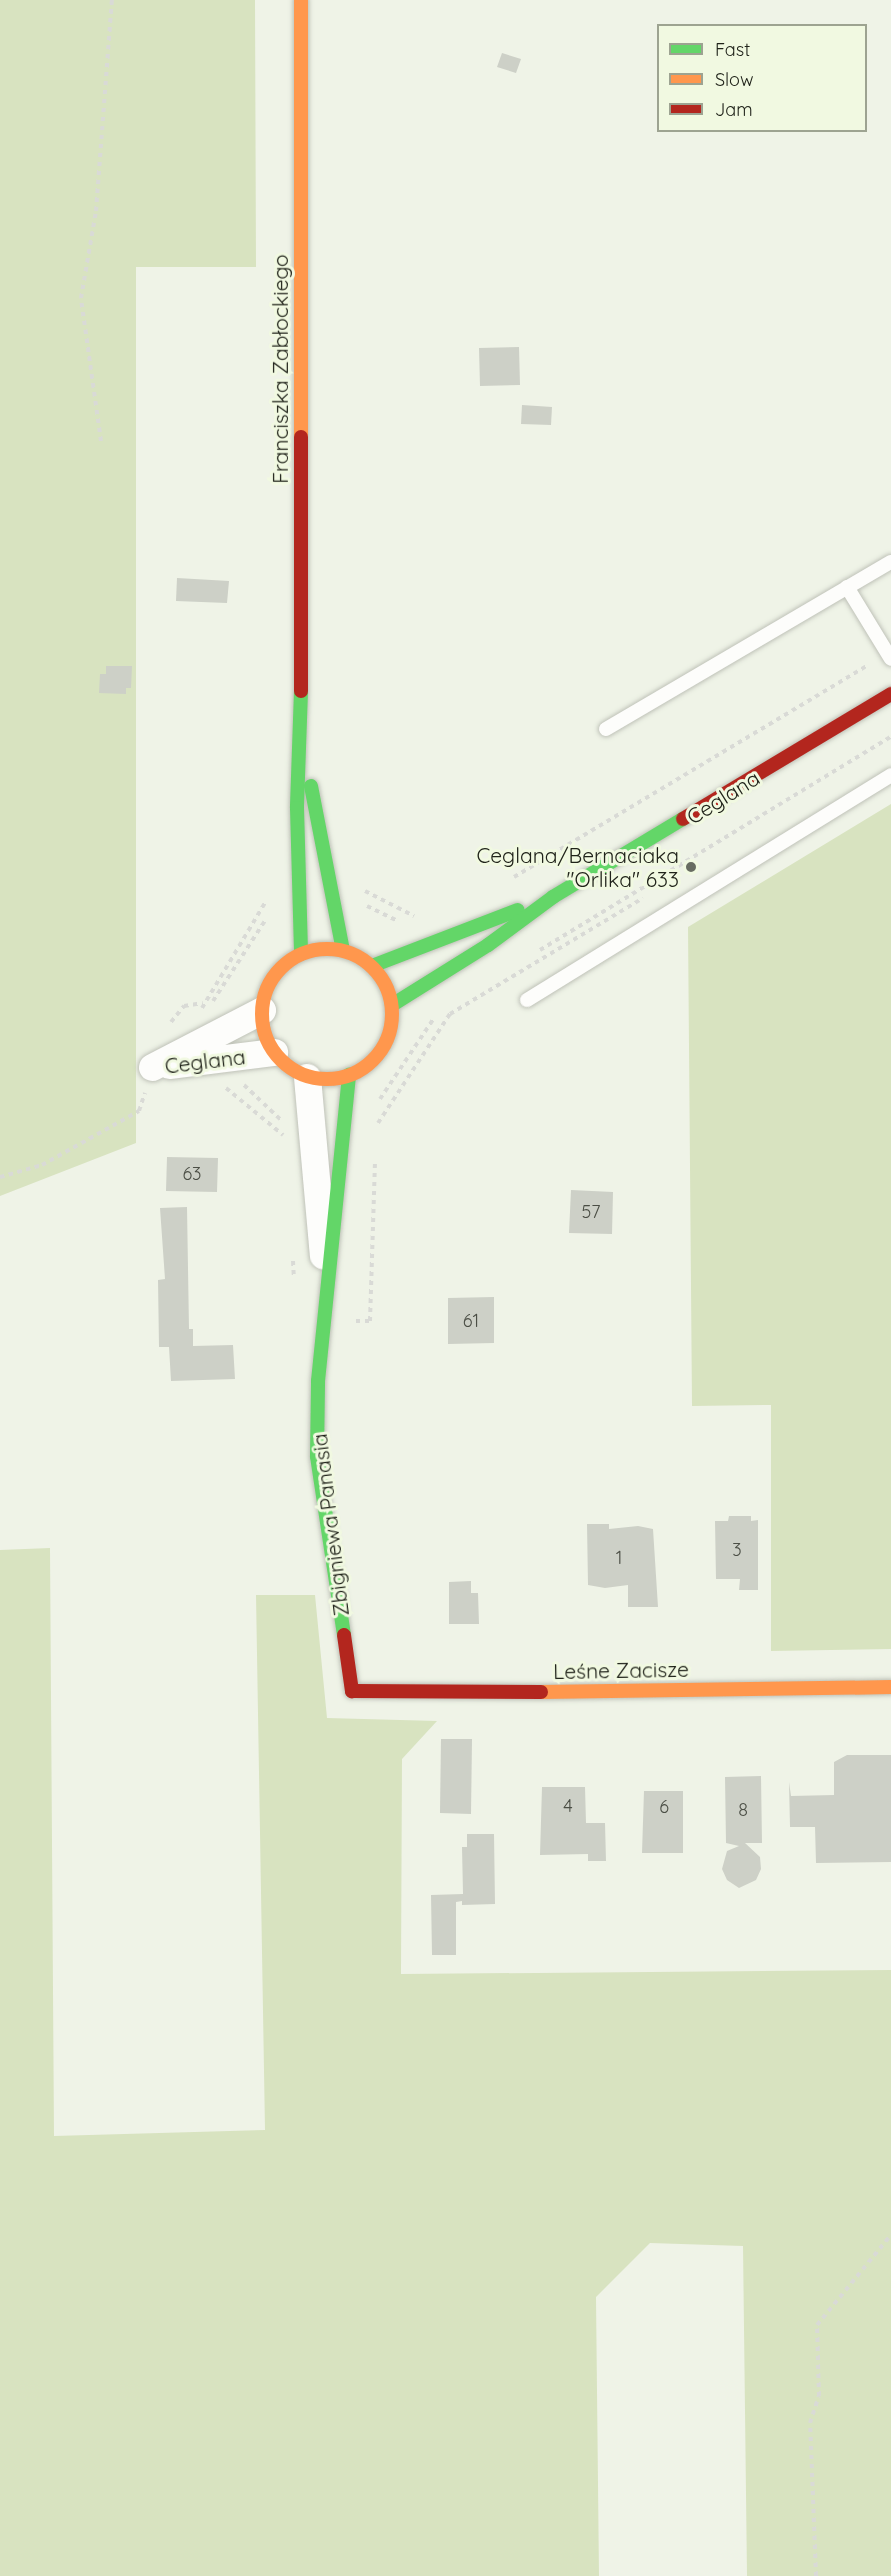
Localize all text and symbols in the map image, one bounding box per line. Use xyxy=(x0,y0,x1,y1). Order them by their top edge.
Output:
legend xyxy=(657,24,867,132)
text: Fast xyxy=(715,38,750,61)
text: Slow xyxy=(715,68,753,91)
text: Jam xyxy=(715,98,753,121)
street label: Franciszka Zabłockiego xyxy=(267,254,293,484)
street label: Ceglana xyxy=(682,765,764,829)
place label: Ceglana/Bernaciaka "Orlika" 633 xyxy=(477,842,679,892)
marker: Ceglana/Bernaciaka "Orlika" 633 xyxy=(684,860,698,874)
street label: Ceglana xyxy=(163,1044,247,1078)
house number: 63 xyxy=(182,1163,202,1185)
house number: 57 xyxy=(581,1201,601,1223)
house number: 61 xyxy=(463,1310,479,1332)
street label: Zbigniewa Panasia xyxy=(306,1432,354,1618)
house number: 3 xyxy=(732,1539,742,1561)
house number: 1 xyxy=(616,1547,622,1569)
street label: Leśne Zacisze xyxy=(553,1656,689,1684)
house number: 4 xyxy=(563,1795,573,1817)
house number: 6 xyxy=(659,1796,669,1818)
house number: 8 xyxy=(738,1799,748,1821)

